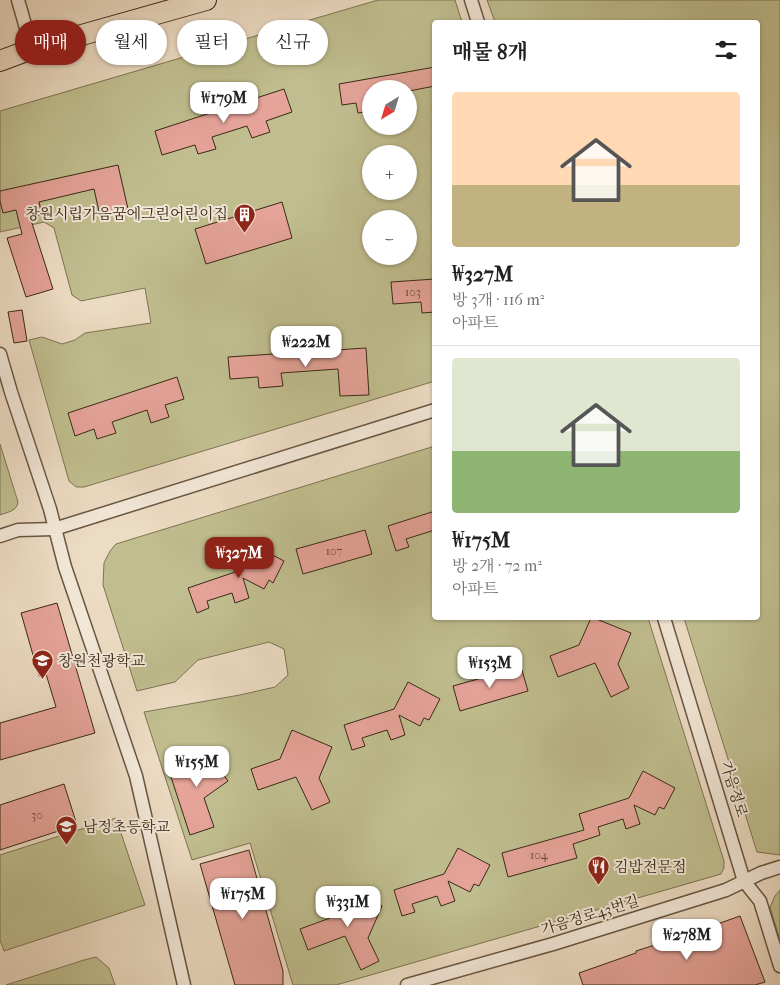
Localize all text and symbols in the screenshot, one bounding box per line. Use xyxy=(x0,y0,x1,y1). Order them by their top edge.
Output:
chip: 매매 xyxy=(15,20,86,65)
chip: 월세 xyxy=(96,20,167,65)
chip: 필터 xyxy=(177,20,247,65)
chip: 신규 xyxy=(257,20,328,65)
icon: filters xyxy=(712,36,740,64)
text: 매물 8개 xyxy=(452,40,528,64)
north arrow xyxy=(362,80,418,135)
map controls xyxy=(362,80,417,265)
pin: ₩179M xyxy=(189,82,259,124)
text: ₩179M xyxy=(201,88,247,107)
icon: home xyxy=(551,125,641,215)
button: + xyxy=(362,145,417,200)
building icon: 창원시립가음꿈에그린어린이집 xyxy=(232,202,256,233)
place label: 창원시립가음꿈에그린어린이집 xyxy=(25,205,228,223)
button: − xyxy=(362,210,417,265)
text: ₩327M xyxy=(452,262,513,286)
house number: 103 xyxy=(405,285,421,299)
text: 방 3개 · 116 m² xyxy=(452,290,544,309)
text: 아파트 xyxy=(452,313,498,332)
pin: ₩222M xyxy=(271,326,341,368)
text: ₩222M xyxy=(282,332,330,351)
icon: home xyxy=(551,390,641,480)
text: ₩175M xyxy=(452,528,510,552)
pin: ₩327M xyxy=(204,536,274,579)
text: ₩327M xyxy=(216,543,262,562)
house number: 107 xyxy=(326,544,343,558)
text: 방 2개 · 72 m² xyxy=(452,556,542,575)
text: 아파트 xyxy=(452,579,498,598)
pin: ₩153M xyxy=(455,646,525,689)
school or university icon: 창원천광학교 xyxy=(30,649,54,680)
place label: 창원천광학교 xyxy=(58,652,145,670)
text: ₩153M xyxy=(468,653,512,672)
pin: ₩155M xyxy=(162,746,232,788)
text: ₩155M xyxy=(175,752,219,771)
street label: 가음정로 xyxy=(717,759,751,820)
house number: 30 xyxy=(31,808,43,822)
school or university icon: 남정초등학교 xyxy=(55,815,79,846)
place label: 남정초등학교 xyxy=(83,818,170,836)
house number: 104 xyxy=(530,848,549,862)
restaurant icon: 김밥전문점 xyxy=(586,855,610,886)
place label: 김밥전문점 xyxy=(614,858,686,876)
pin: ₩175M xyxy=(208,878,278,920)
text: ₩175M xyxy=(221,884,265,903)
pin: ₩331M xyxy=(313,886,383,928)
street label: 가음정로43번길 xyxy=(539,891,641,939)
text: ₩331M xyxy=(327,892,369,911)
pin: ₩278M xyxy=(652,918,722,961)
text: ₩278M xyxy=(663,925,711,944)

